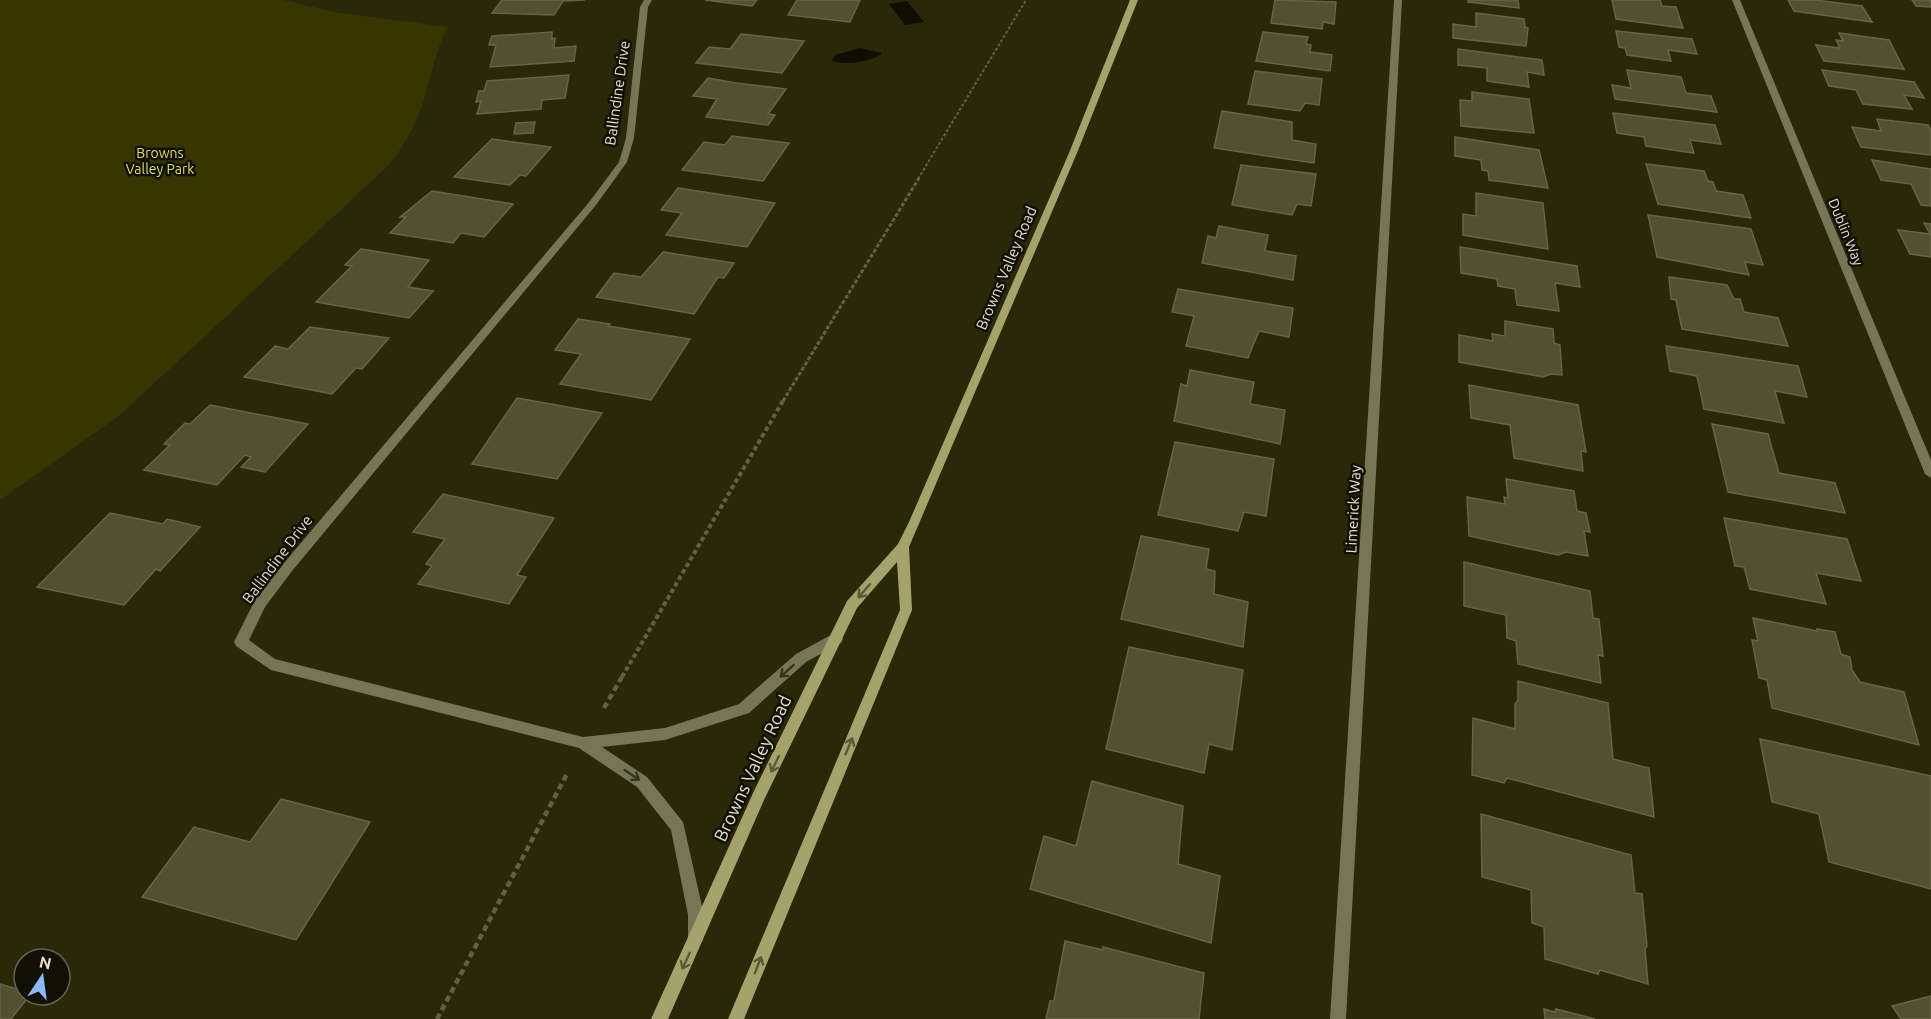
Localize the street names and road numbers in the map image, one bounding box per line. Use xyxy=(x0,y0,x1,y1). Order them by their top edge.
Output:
street label: Ballindine Drive xyxy=(601,40,633,146)
street label: Dublin Way xyxy=(1825,196,1867,268)
street label: Browns Valley Road xyxy=(972,204,1040,332)
street label: Limerick Way xyxy=(1342,464,1364,554)
street label: Ballindine Drive xyxy=(238,512,316,606)
street label: Browns Valley Road xyxy=(709,692,795,844)

